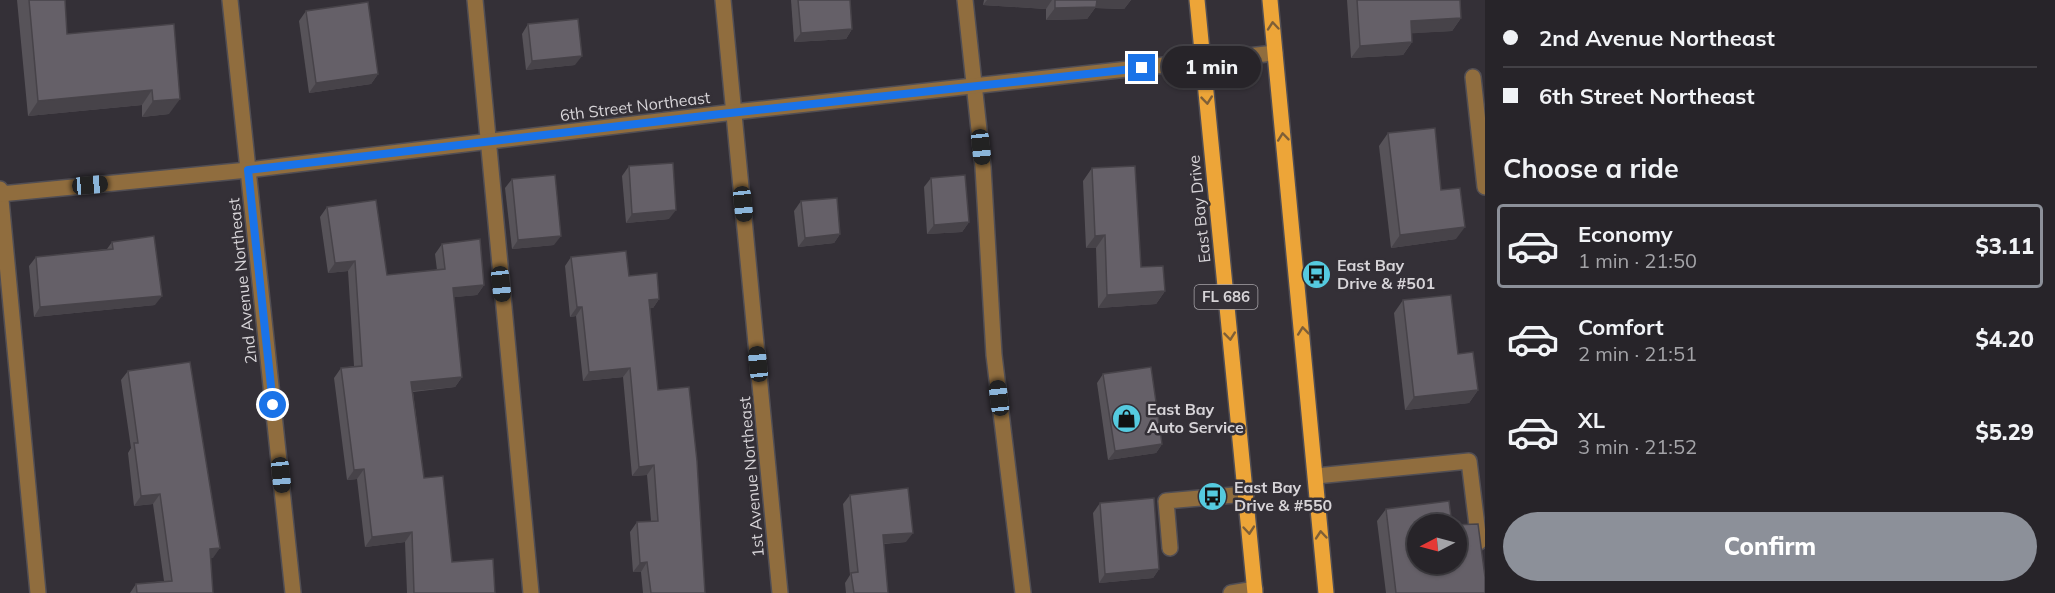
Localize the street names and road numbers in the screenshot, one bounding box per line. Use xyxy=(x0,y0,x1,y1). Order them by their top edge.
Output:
street label: 6th Street Northeast xyxy=(559,87,712,125)
street label: East Bay Drive xyxy=(1183,154,1215,264)
street label: 2nd Avenue Northeast xyxy=(223,197,261,365)
road number: FL 686 xyxy=(1194,285,1258,309)
street label: 1st Avenue Northeast xyxy=(734,395,768,558)

